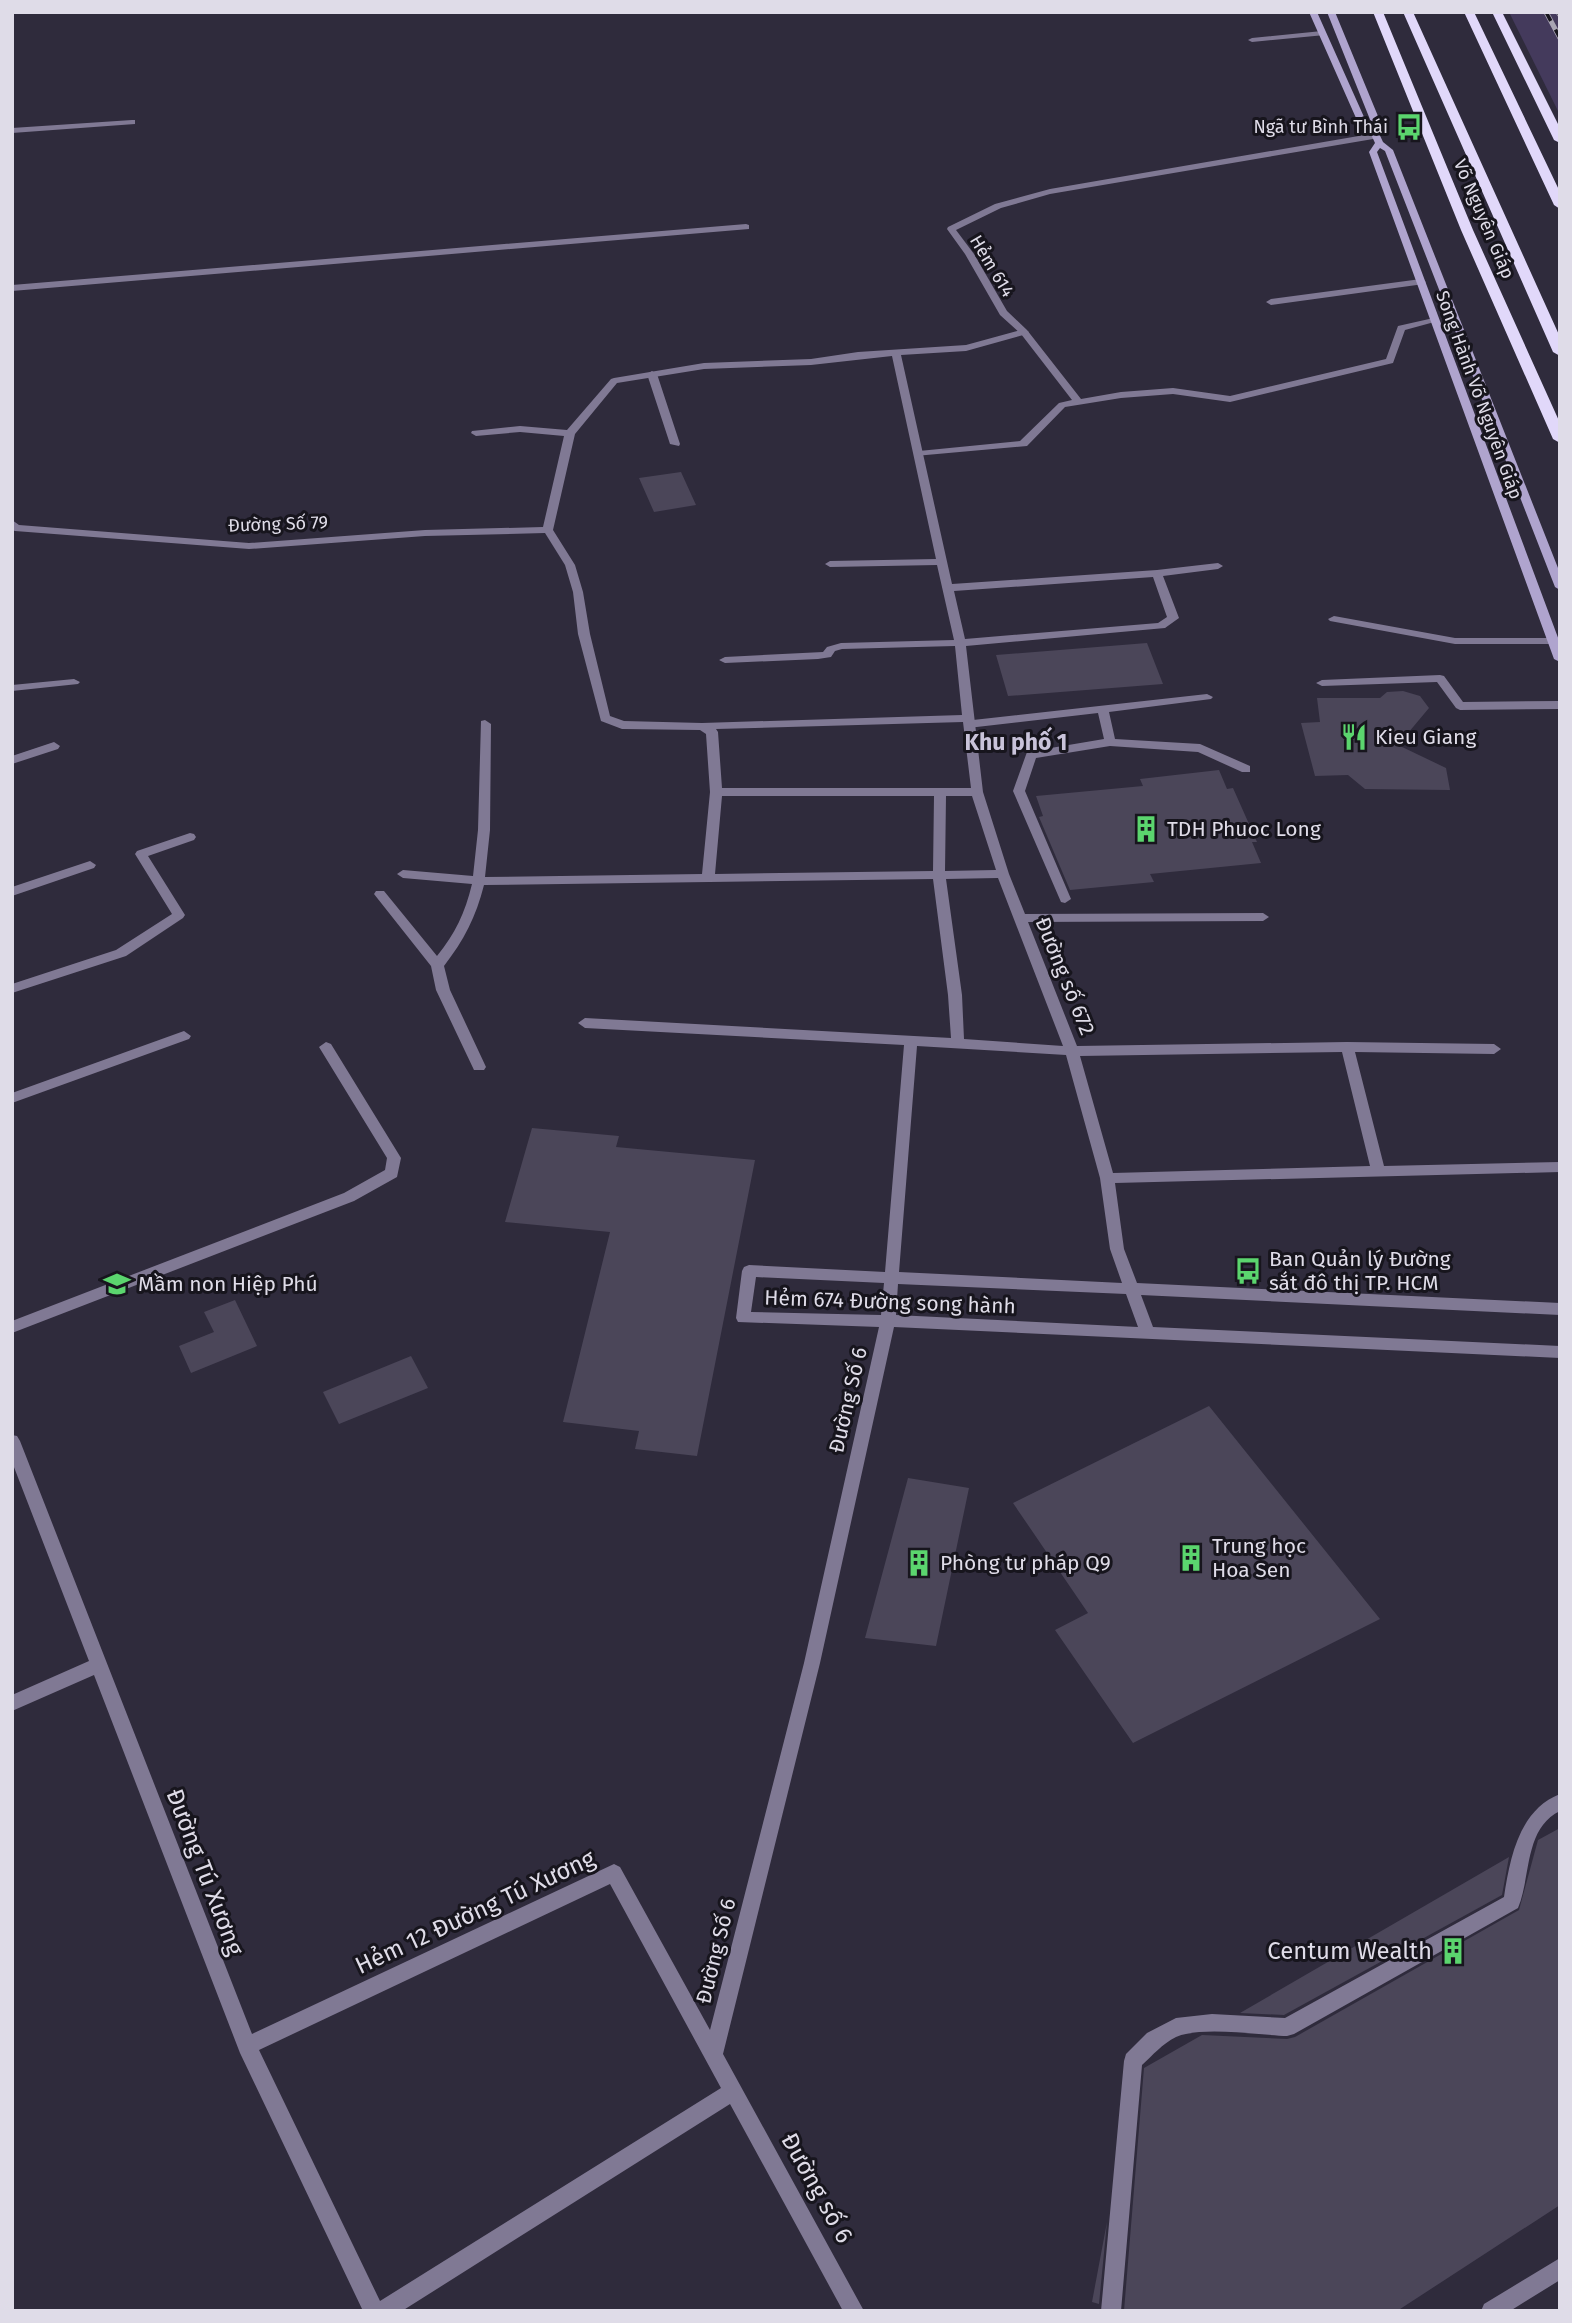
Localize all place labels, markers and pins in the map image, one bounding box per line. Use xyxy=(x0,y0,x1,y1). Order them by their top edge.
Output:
bus stop icon: Ngã tư Bình Thái xyxy=(1394,112,1424,142)
place label: Ngã tư Bình Thái xyxy=(1253,116,1388,138)
restaurant icon: Kieu Giang xyxy=(1339,722,1369,752)
place label: Kieu Giang xyxy=(1375,724,1476,750)
building icon: TDH Phuoc Long xyxy=(1131,814,1161,844)
place label: TDH Phuoc Long xyxy=(1167,816,1321,842)
place label: Ban Quản lý Đường sắt đô thị TP. HCM xyxy=(1269,1246,1451,1296)
bus stop icon: Ban Quản lý Đường sắt đô thị TP. HCM xyxy=(1233,1256,1263,1286)
school or university icon: Mầm non Hiệp Phú xyxy=(102,1269,132,1299)
place label: Mầm non Hiệp Phú xyxy=(138,1271,318,1297)
place label: Trung học Hoa Sen xyxy=(1212,1533,1306,1583)
building icon: Trung học Hoa Sen xyxy=(1176,1543,1206,1573)
building icon: Phòng tư pháp Q9 xyxy=(904,1548,934,1578)
place label: Phòng tư pháp Q9 xyxy=(940,1550,1111,1576)
building icon: Centum Wealth xyxy=(1438,1936,1468,1966)
place label: Centum Wealth xyxy=(1267,1937,1432,1965)

